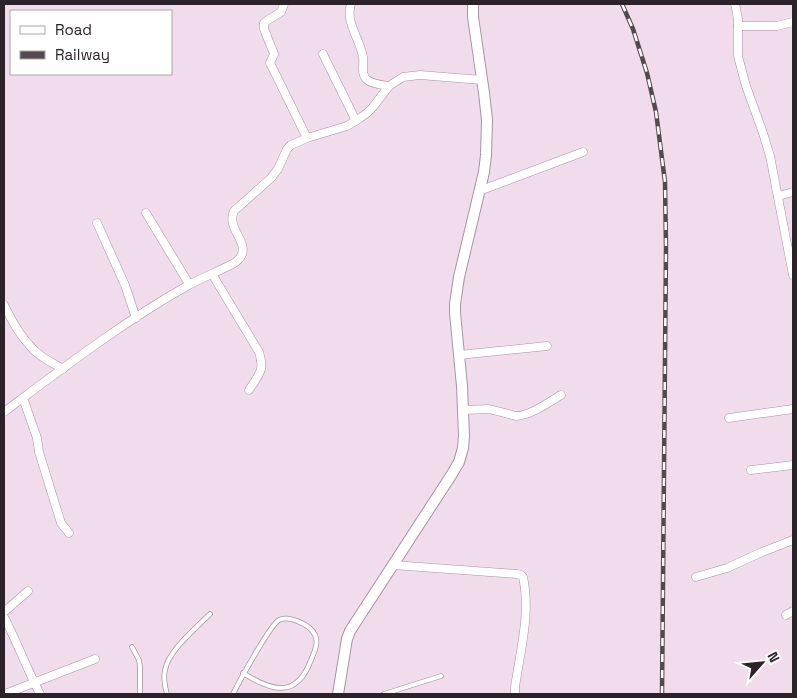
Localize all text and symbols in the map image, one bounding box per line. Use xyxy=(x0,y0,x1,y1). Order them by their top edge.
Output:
legend xyxy=(10,10,172,75)
text: Road xyxy=(55,20,92,39)
text: Railway xyxy=(55,45,110,64)
north arrow xyxy=(737,638,787,688)
text: N xyxy=(763,649,784,665)

